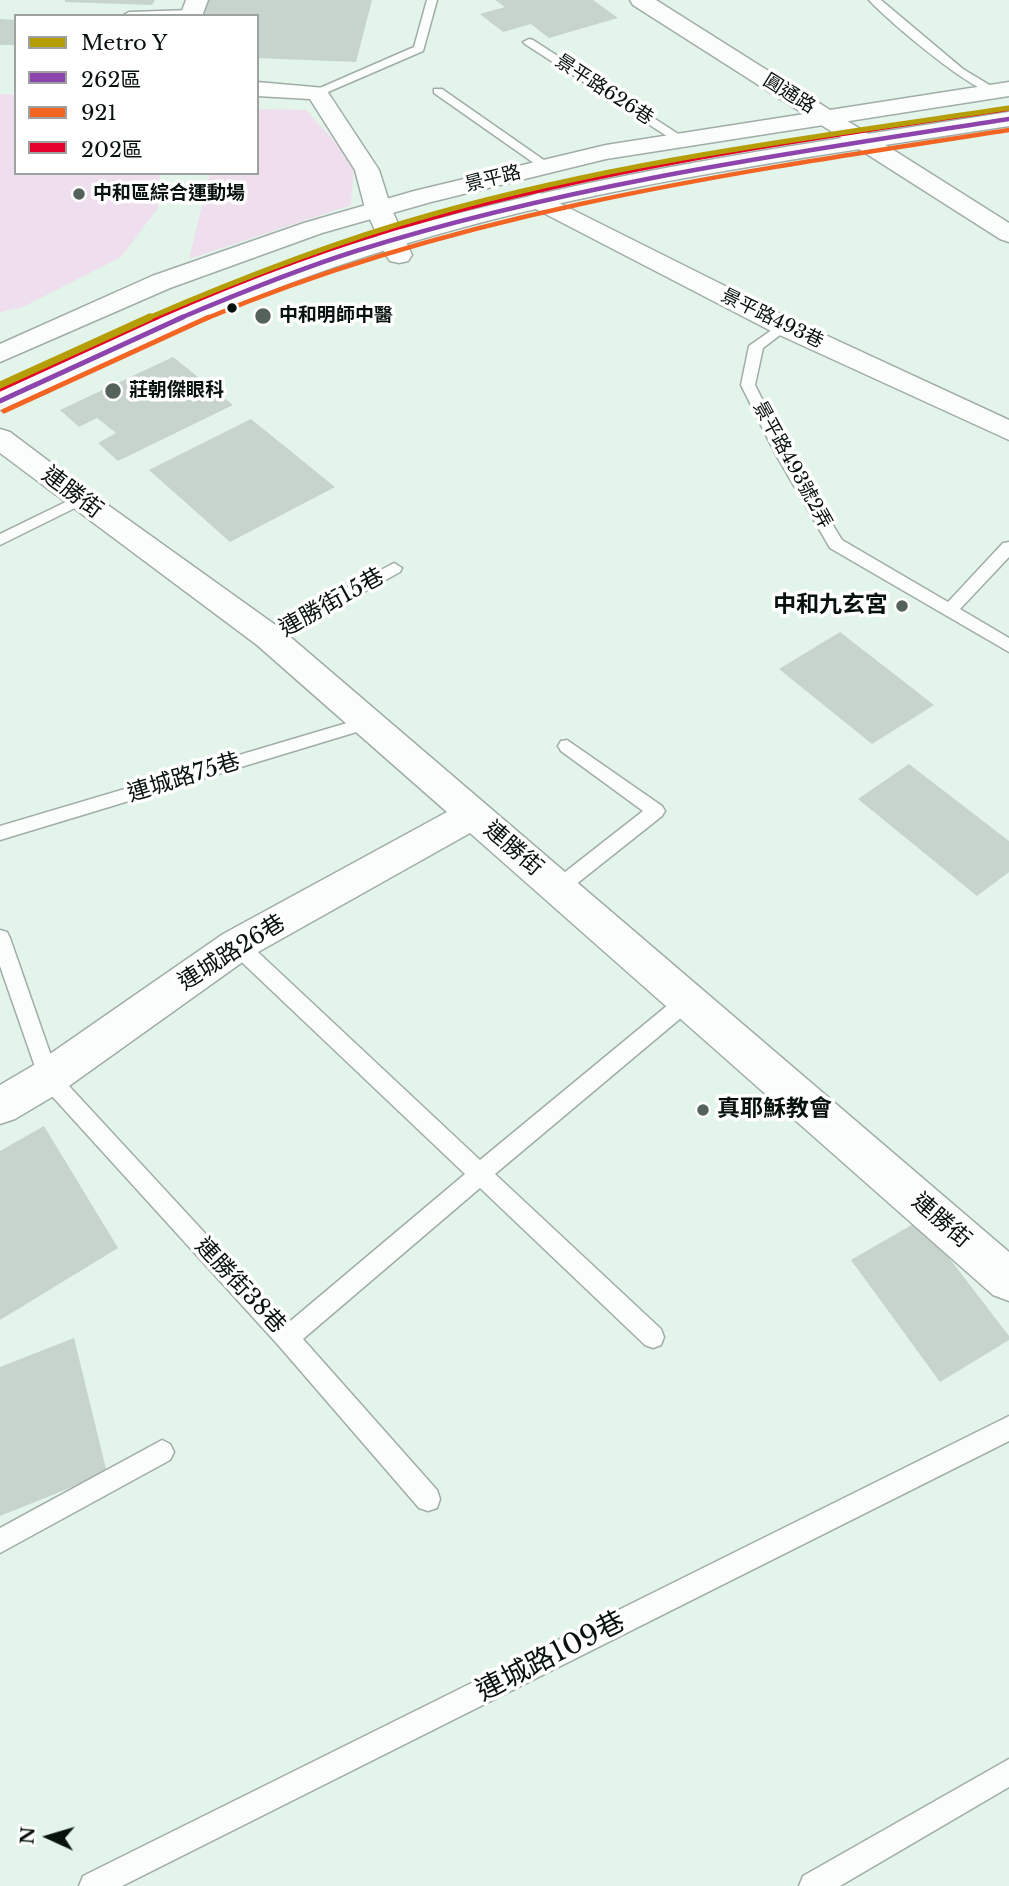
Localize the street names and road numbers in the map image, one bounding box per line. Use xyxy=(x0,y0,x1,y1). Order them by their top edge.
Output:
street label: 景平路626巷 xyxy=(551,50,657,130)
street label: 圓通路 xyxy=(759,69,819,119)
street label: 景平路 xyxy=(463,161,523,197)
street label: 景平路493巷 xyxy=(717,284,827,354)
street label: 景平路493號2弄 xyxy=(748,397,836,533)
street label: 連勝街 xyxy=(36,461,108,525)
street label: 連勝街15巷 xyxy=(275,563,389,643)
street label: 連城路75巷 xyxy=(124,748,244,808)
street label: 連勝街 xyxy=(478,816,548,882)
street label: 連城路26巷 xyxy=(173,909,291,997)
street label: 連勝街 xyxy=(906,1188,976,1254)
street label: 連勝街38巷 xyxy=(189,1233,291,1339)
street label: 連城路109巷 xyxy=(471,1605,631,1709)

